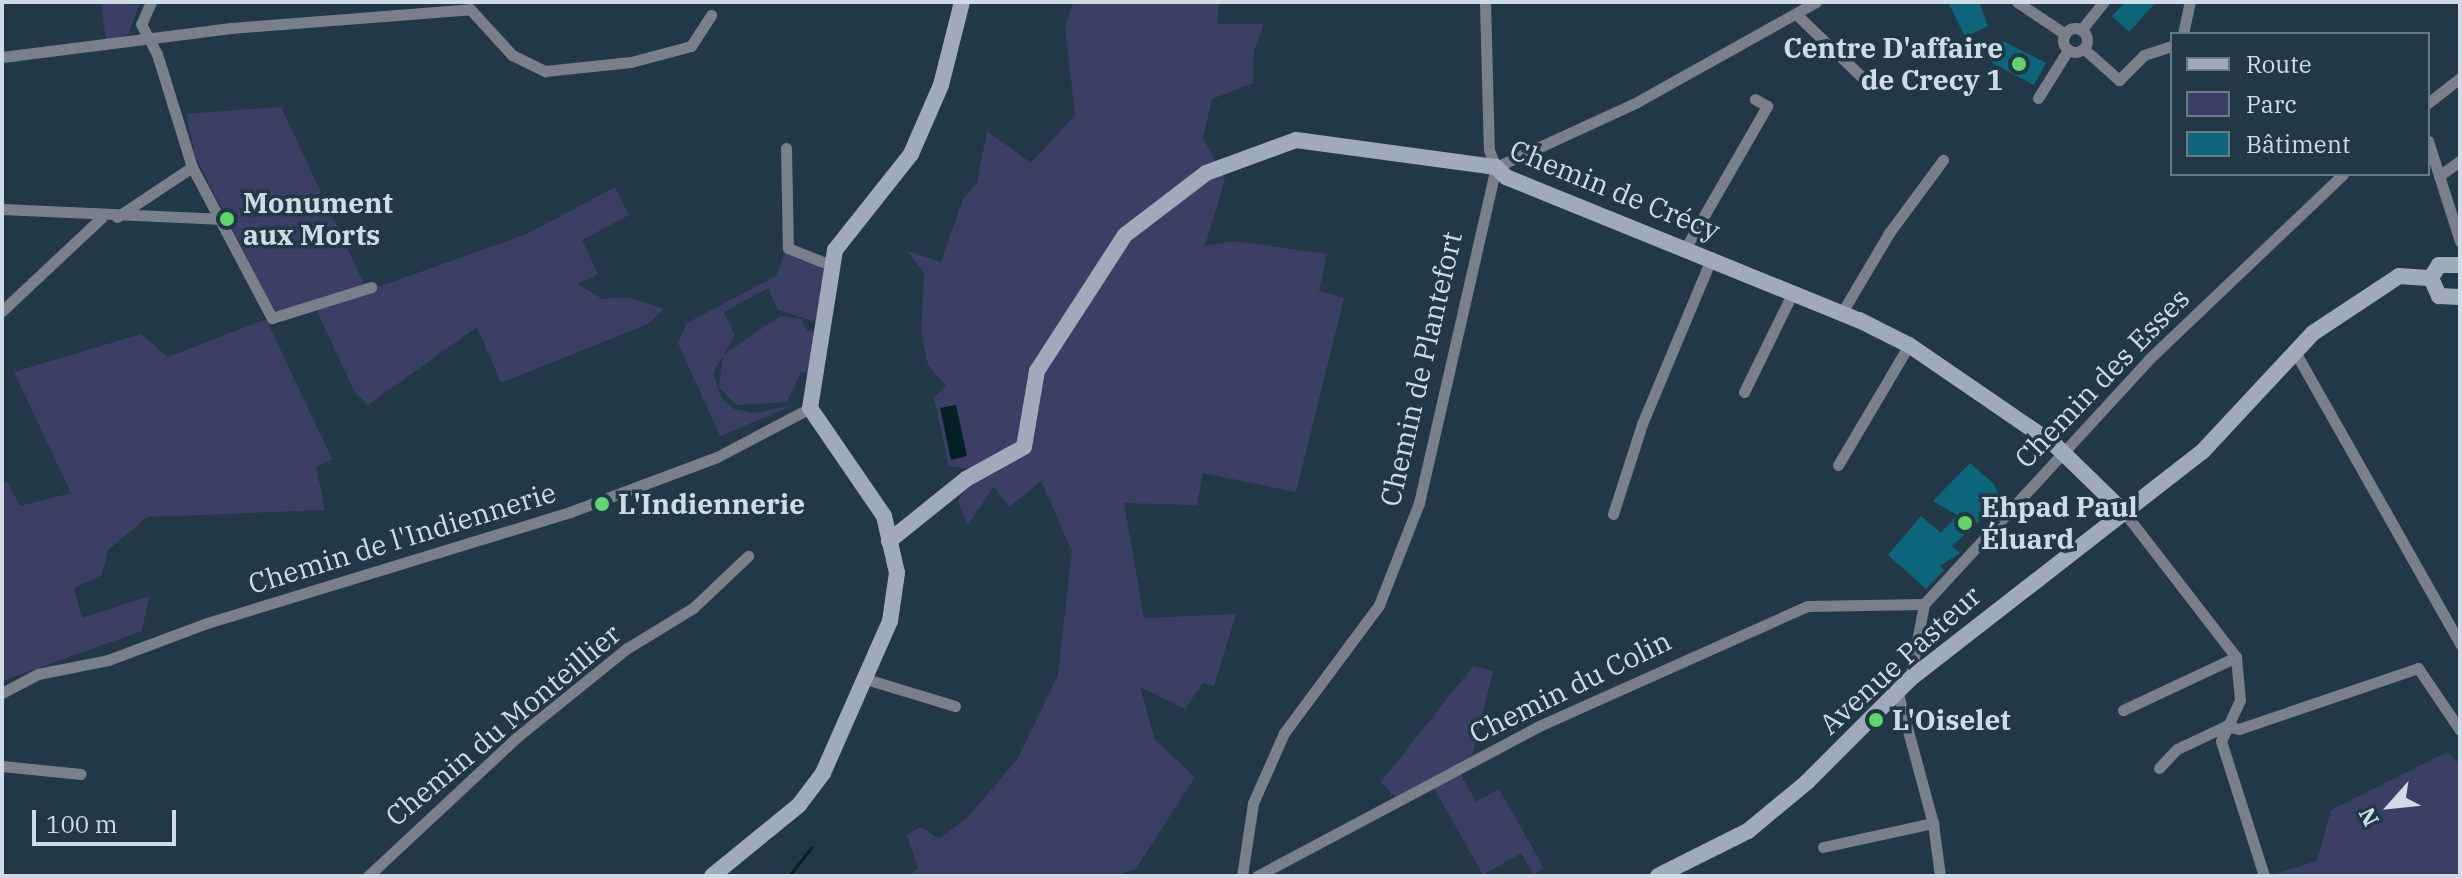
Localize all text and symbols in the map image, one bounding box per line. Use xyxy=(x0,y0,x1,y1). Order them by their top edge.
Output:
place label: Centre D'affaire de Crecy 1 xyxy=(1783,31,2003,97)
legend xyxy=(2170,32,2430,176)
text: Route xyxy=(2246,48,2312,80)
marker: Centre D'affaire de Crecy 1 xyxy=(2010,55,2028,73)
text: Parc xyxy=(2246,88,2297,120)
text: Bâtiment xyxy=(2246,128,2351,160)
street label: Chemin de Crécy xyxy=(1505,133,1725,247)
place label: Monument aux Morts xyxy=(243,186,393,252)
marker: Monument aux Morts xyxy=(218,210,236,228)
street label: Chemin de Plantefort xyxy=(1373,228,1469,510)
street label: Chemin des Esses xyxy=(2008,281,2196,475)
street label: Chemin de l'Indiennerie xyxy=(244,475,560,601)
place label: L'Indiennerie xyxy=(618,487,805,521)
place label: Ehpad Paul Éluard xyxy=(1981,490,2138,556)
marker: L'Indiennerie xyxy=(593,495,611,513)
marker: Ehpad Paul Éluard xyxy=(1956,514,1974,532)
street label: Avenue Pasteur xyxy=(1812,579,1988,741)
street label: Chemin du Monteillier xyxy=(379,617,627,833)
street label: Chemin du Colin xyxy=(1464,624,1676,750)
place label: L'Oiselet xyxy=(1892,703,2011,737)
marker: L'Oiselet xyxy=(1867,711,1885,729)
north arrow xyxy=(2350,766,2430,846)
scale bar xyxy=(36,794,180,844)
text: N xyxy=(2351,803,2385,831)
text: 100 m xyxy=(46,808,118,840)

